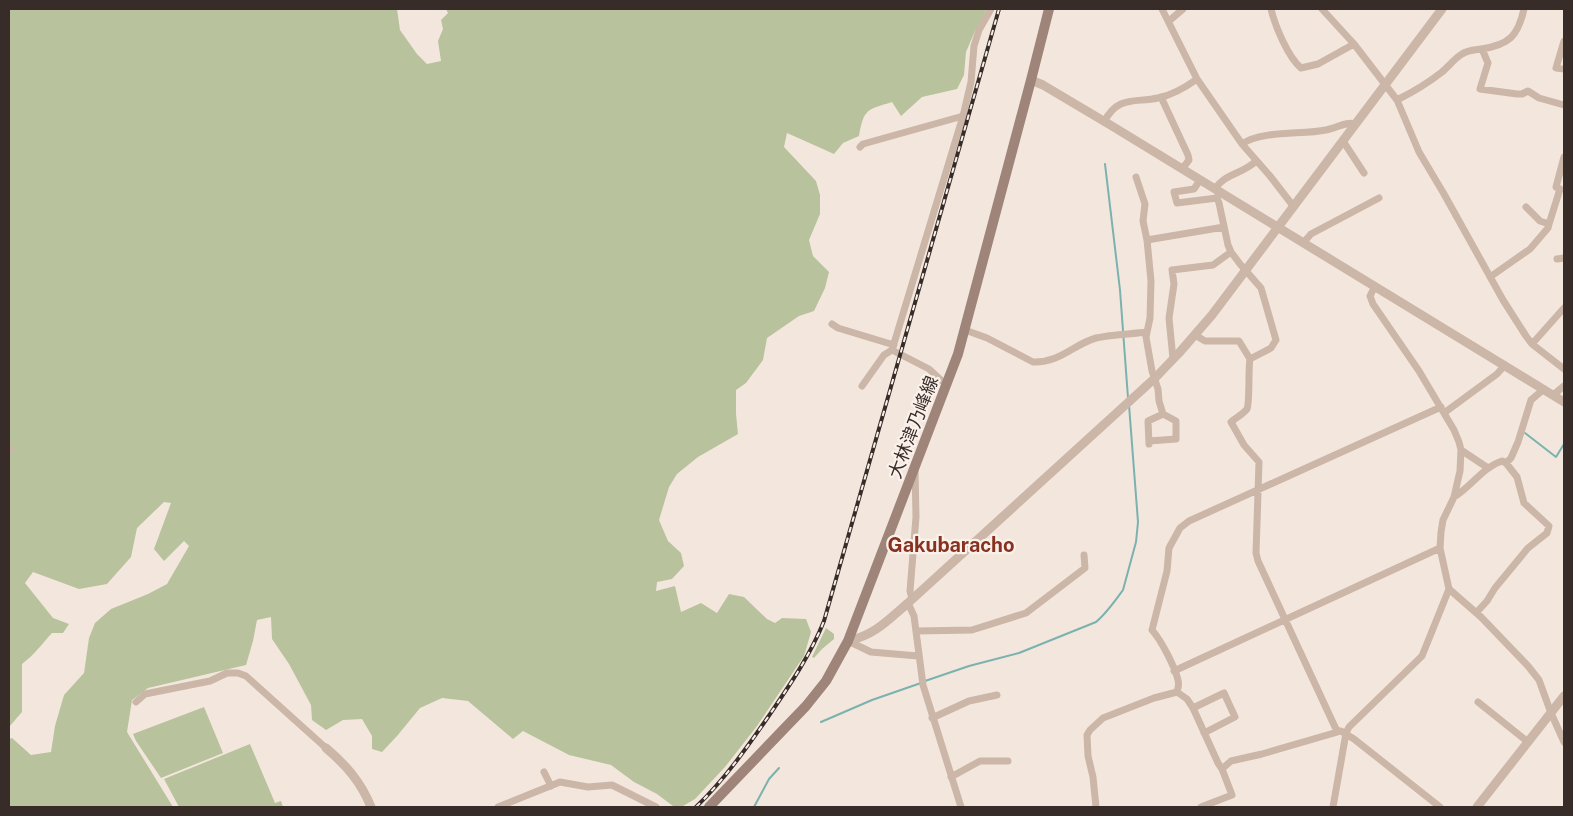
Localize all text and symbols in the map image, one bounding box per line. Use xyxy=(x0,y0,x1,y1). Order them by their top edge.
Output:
street label: 大林津乃峰線 xyxy=(884,373,942,481)
district label: Gakubaracho xyxy=(888,533,1014,557)

